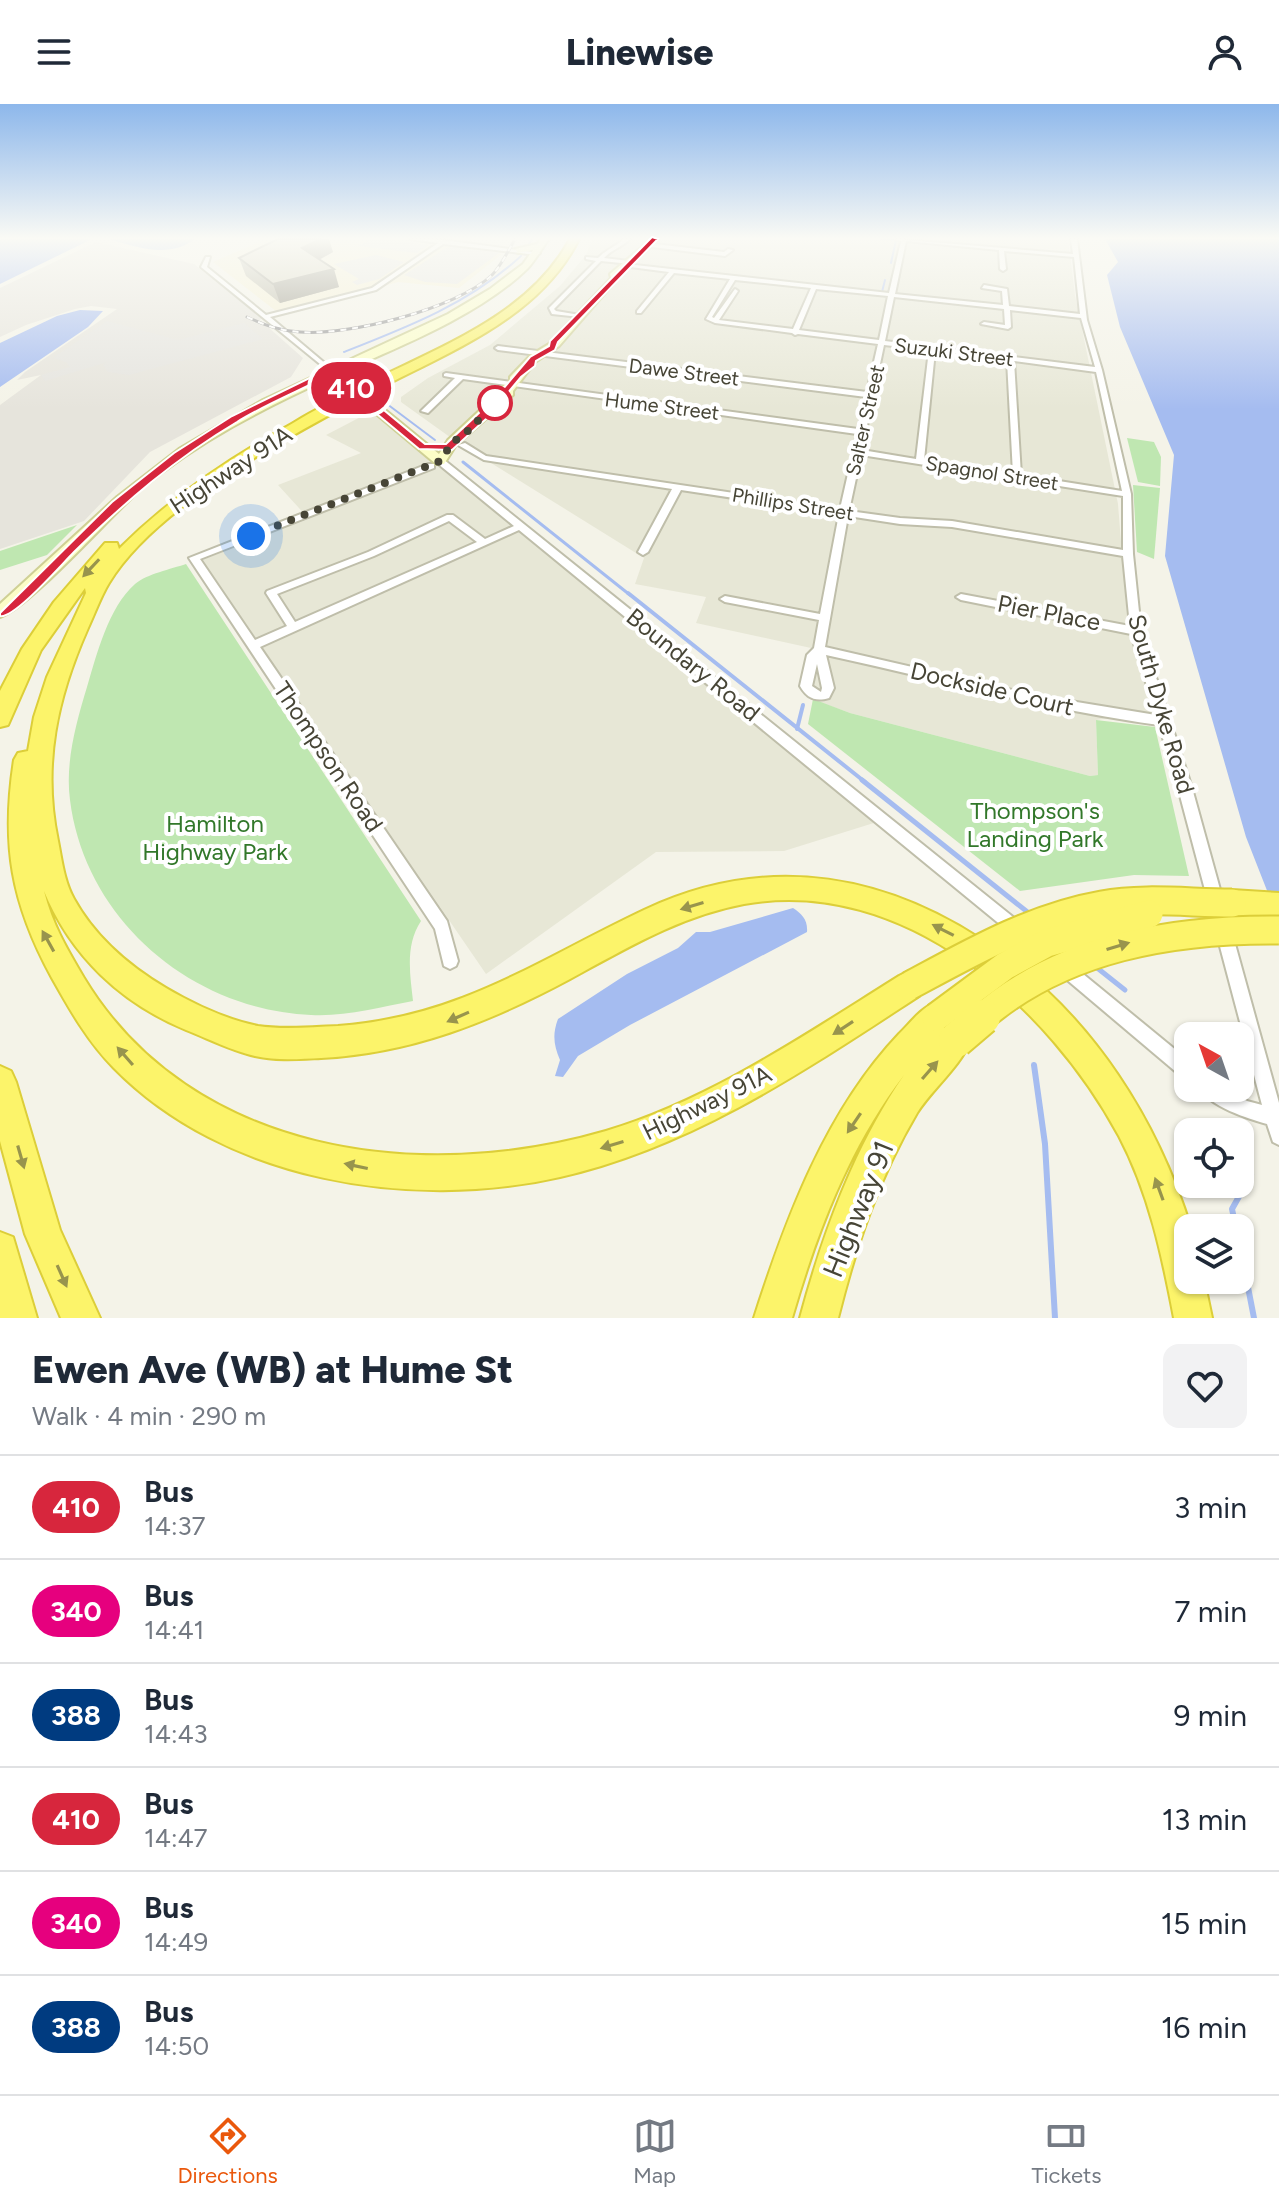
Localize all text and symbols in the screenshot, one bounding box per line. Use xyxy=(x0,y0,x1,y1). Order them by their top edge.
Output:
icon: menu xyxy=(32,30,76,74)
icon: person xyxy=(1203,30,1247,74)
text: Linewise xyxy=(566,31,713,74)
street label: Suzuki Street xyxy=(893,333,1015,371)
street label: Dawe Street xyxy=(627,353,741,391)
line badge: 410 xyxy=(305,362,397,414)
street label: Salter Street xyxy=(841,362,889,478)
text: 410 xyxy=(327,371,375,405)
unlabelled marker xyxy=(478,386,512,420)
street label: Hume Street xyxy=(603,387,721,425)
street label: Highway 91A xyxy=(164,419,298,520)
street label: Spagnol Street xyxy=(924,451,1060,495)
street label: Phillips Street xyxy=(730,483,856,525)
your location xyxy=(231,516,271,556)
one-way arrow xyxy=(83,558,101,577)
street label: Pier Place xyxy=(995,588,1103,637)
street label: Boundary Road xyxy=(621,602,766,727)
street label: South Dyke Road xyxy=(1122,611,1201,797)
street label: Dockside Court xyxy=(908,656,1077,721)
street label: Thompson Road xyxy=(268,676,389,837)
park label: Thompson's Landing Park xyxy=(967,796,1104,853)
park label: Hamilton Highway Park xyxy=(142,809,288,866)
one-way arrow xyxy=(680,900,704,913)
one-way arrow xyxy=(931,923,954,936)
one-way arrow xyxy=(41,930,55,953)
one-way arrow xyxy=(1107,939,1131,952)
one-way arrow xyxy=(446,1010,469,1024)
one-way arrow xyxy=(832,1021,854,1035)
north arrow xyxy=(1174,1022,1254,1102)
map controls xyxy=(1174,1022,1254,1294)
one-way arrow xyxy=(117,1047,134,1067)
street label: Highway 91A xyxy=(638,1059,777,1146)
one-way arrow xyxy=(921,1061,938,1081)
one-way arrow xyxy=(847,1112,862,1134)
button: locate xyxy=(1174,1118,1254,1198)
street label: Highway 91 xyxy=(815,1136,901,1282)
one-way arrow xyxy=(600,1139,624,1152)
one-way arrow xyxy=(15,1145,28,1169)
one-way arrow xyxy=(343,1159,368,1172)
one-way arrow xyxy=(1153,1176,1165,1200)
button: layers xyxy=(1174,1214,1254,1294)
one-way arrow xyxy=(56,1264,69,1288)
button: heart xyxy=(1163,1344,1247,1428)
text: Ewen Ave (WB) at Hume St xyxy=(32,1347,513,1393)
text: Walk · 4 min · 290 m xyxy=(32,1400,266,1432)
text: Bus xyxy=(144,1473,193,1510)
text: 3 min xyxy=(1174,1489,1247,1526)
text: 410 xyxy=(52,1490,100,1524)
text: 14:37 xyxy=(144,1510,206,1542)
text: Bus xyxy=(144,1577,193,1614)
text: 7 min xyxy=(1174,1593,1247,1630)
text: 340 xyxy=(50,1594,102,1628)
text: 14:41 xyxy=(144,1614,204,1646)
text: Bus xyxy=(144,1681,193,1718)
text: 9 min xyxy=(1173,1697,1247,1734)
text: 388 xyxy=(51,1698,101,1732)
text: 14:43 xyxy=(144,1718,208,1750)
text: Bus xyxy=(144,1785,193,1822)
text: 13 min xyxy=(1162,1801,1247,1838)
text: 410 xyxy=(52,1802,100,1836)
text: 14:47 xyxy=(144,1822,208,1854)
text: Bus xyxy=(144,1889,193,1926)
text: 15 min xyxy=(1161,1905,1247,1942)
text: 340 xyxy=(50,1906,102,1940)
text: 14:49 xyxy=(144,1926,208,1958)
text: Bus xyxy=(144,1993,193,2030)
text: 16 min xyxy=(1161,2009,1247,2046)
text: 388 xyxy=(51,2010,101,2044)
text: 14:50 xyxy=(144,2030,209,2062)
tab: Directions xyxy=(177,2114,278,2189)
tab: Map xyxy=(633,2114,677,2189)
tab: Tickets xyxy=(1031,2114,1102,2189)

